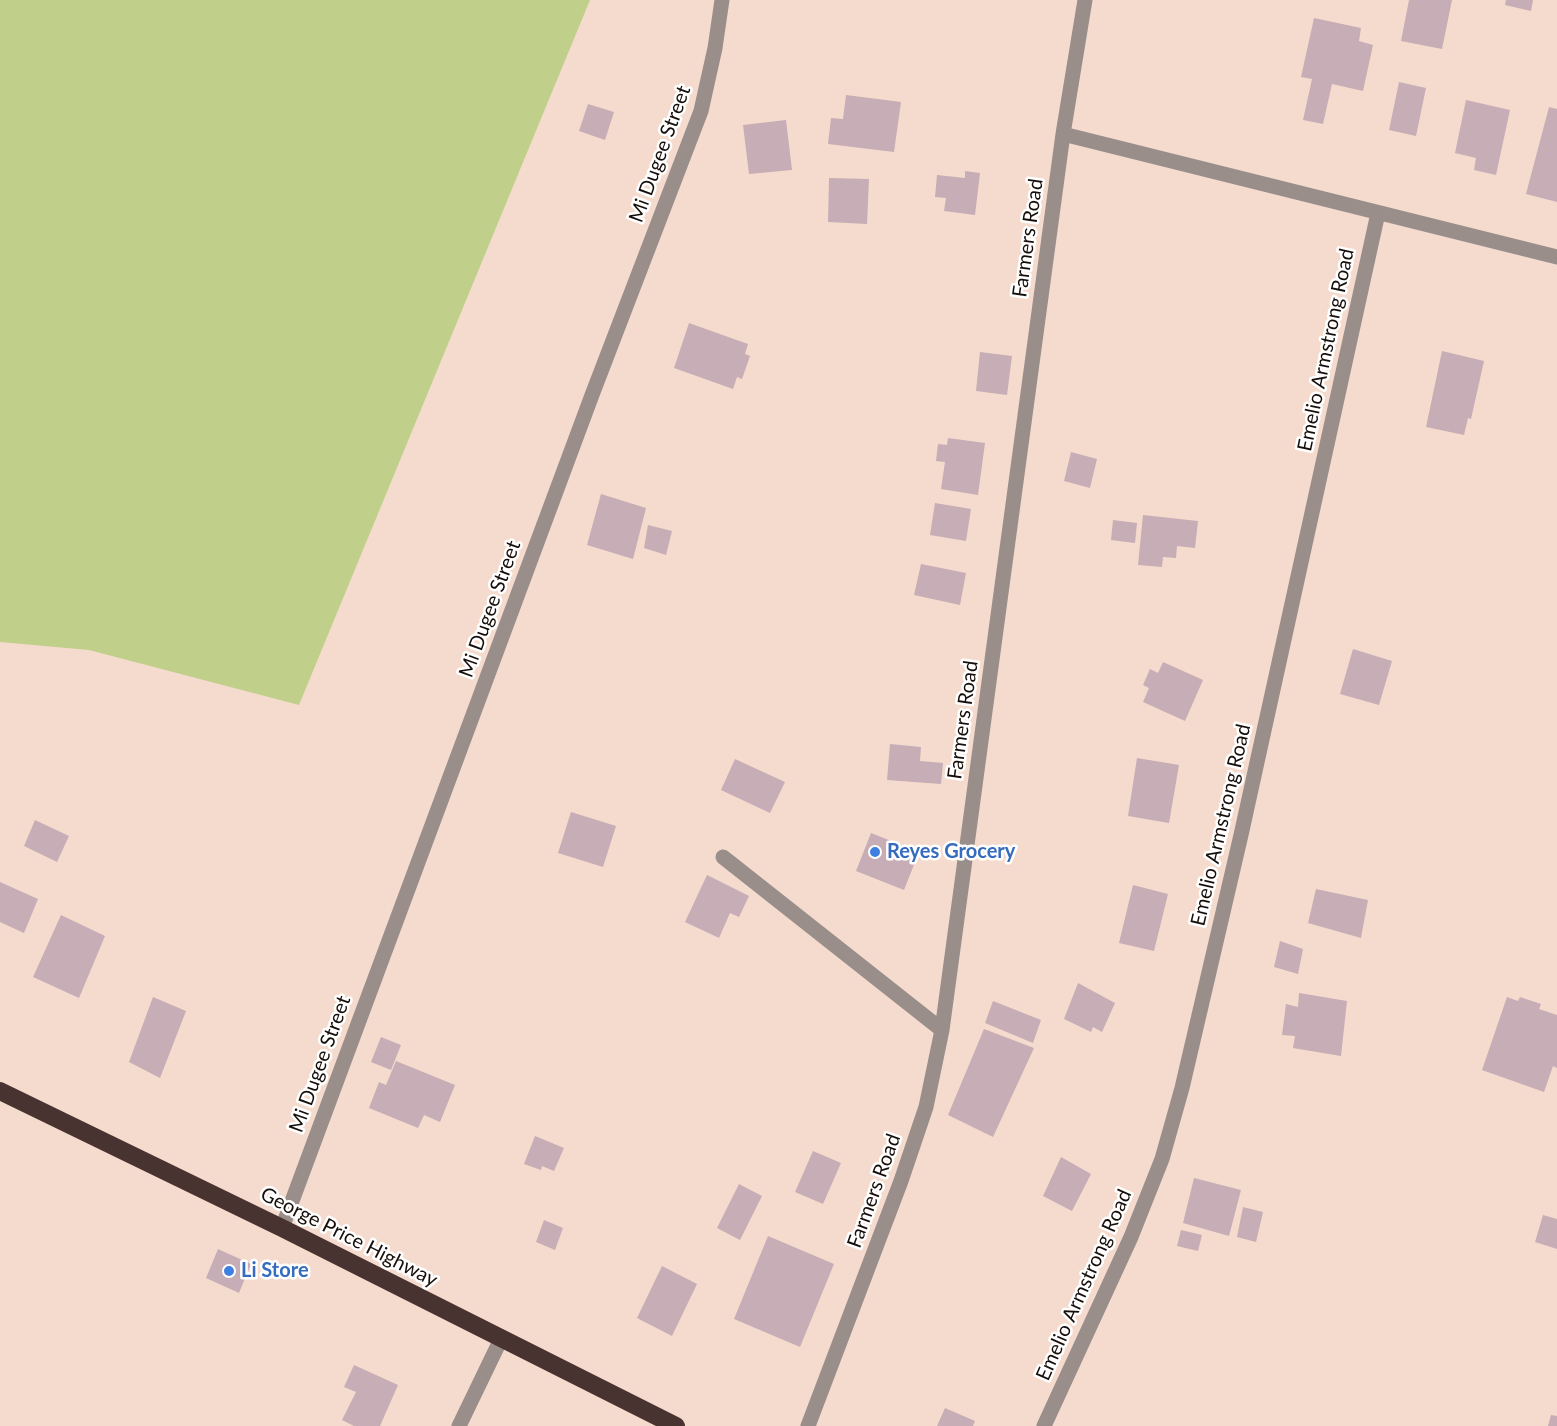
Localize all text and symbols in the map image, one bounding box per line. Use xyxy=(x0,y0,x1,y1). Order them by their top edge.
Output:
street label: Mi Dugee Street xyxy=(624,82,696,226)
street label: Farmers Road xyxy=(1008,177,1048,299)
street label: Emelio Armstrong Road xyxy=(1293,246,1359,454)
street label: Mi Dugee Street xyxy=(454,537,526,681)
street label: Farmers Road xyxy=(943,659,983,781)
street label: Emelio Armstrong Road xyxy=(1186,722,1256,928)
place label: Reyes Grocery xyxy=(887,840,1015,864)
marker: Reyes Grocery xyxy=(868,845,882,859)
street label: Mi Dugee Street xyxy=(284,992,356,1136)
street label: Farmers Road xyxy=(842,1131,906,1251)
street label: George Price Highway xyxy=(257,1182,441,1292)
street label: Emelio Armstrong Road xyxy=(1031,1186,1137,1384)
place label: Li Store xyxy=(241,1259,309,1283)
marker: Li Store xyxy=(222,1264,236,1278)

